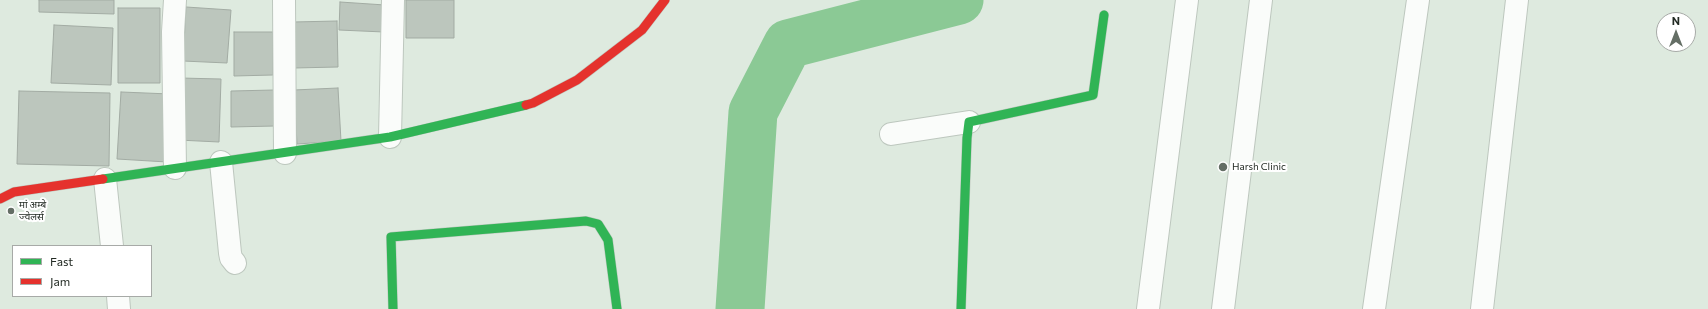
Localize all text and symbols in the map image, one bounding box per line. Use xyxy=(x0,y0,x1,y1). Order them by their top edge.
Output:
north arrow xyxy=(1656,12,1696,52)
text: N xyxy=(1672,14,1680,27)
marker: Harsh Clinic xyxy=(1217,161,1229,173)
place label: Harsh Clinic xyxy=(1232,161,1286,173)
place label: मां अम्बे ज्वेलर्स xyxy=(19,199,46,222)
marker: मां अम्बे ज्वेलर्स xyxy=(6,206,16,216)
legend xyxy=(12,245,152,297)
text: Fast xyxy=(50,254,73,268)
text: Jam xyxy=(50,274,70,288)

